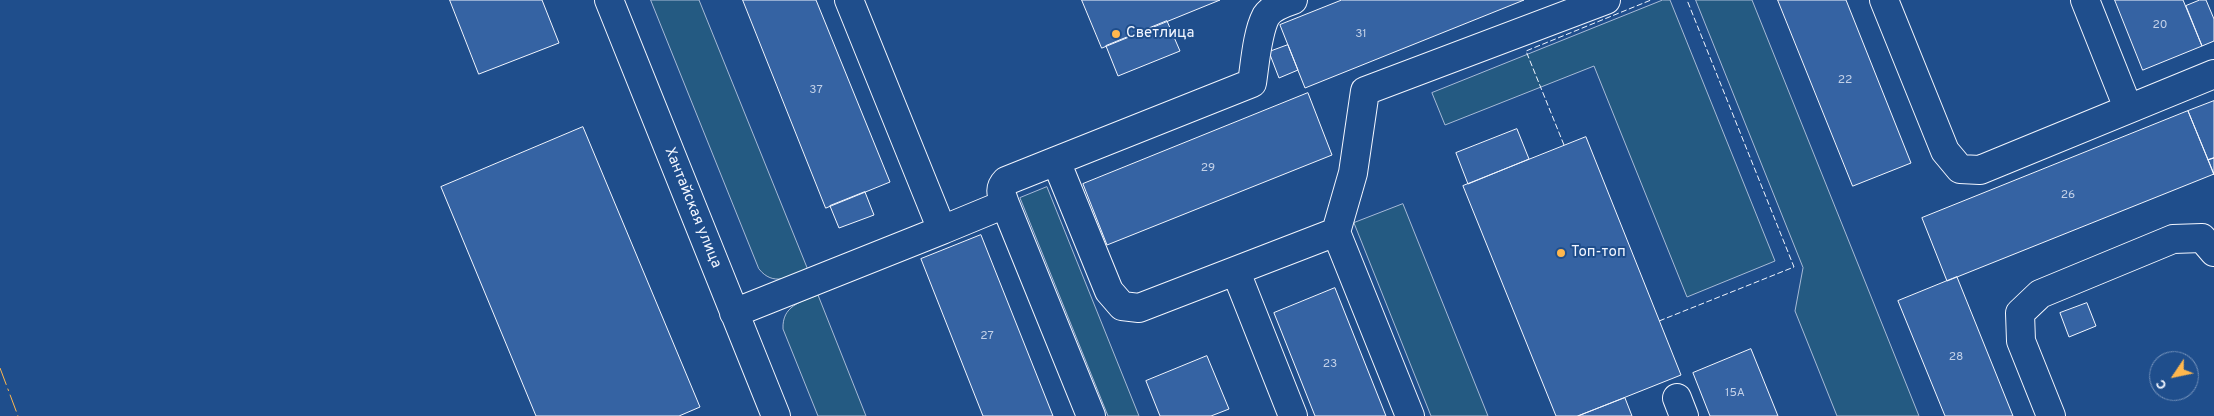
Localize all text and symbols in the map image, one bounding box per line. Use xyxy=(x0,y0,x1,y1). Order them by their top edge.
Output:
house number: 20 xyxy=(2152,19,2168,33)
place label: Светлица xyxy=(1126,25,1194,43)
marker: Светлица xyxy=(1110,28,1122,40)
house number: 31 xyxy=(1355,28,1367,42)
house number: 22 xyxy=(1838,74,1852,88)
house number: 37 xyxy=(809,84,823,98)
street label: Хантайская улица xyxy=(660,145,724,271)
house number: 29 xyxy=(1201,162,1215,176)
house number: 26 xyxy=(2061,189,2075,203)
place label: Топ-топ xyxy=(1571,244,1626,262)
marker: Топ-топ xyxy=(1555,247,1567,259)
house number: 27 xyxy=(980,330,994,344)
house number: 28 xyxy=(1949,351,1963,365)
north arrow xyxy=(2149,351,2199,401)
house number: 23 xyxy=(1323,358,1337,372)
text: С xyxy=(2152,376,2172,393)
house number: 15А xyxy=(1725,387,1745,401)

